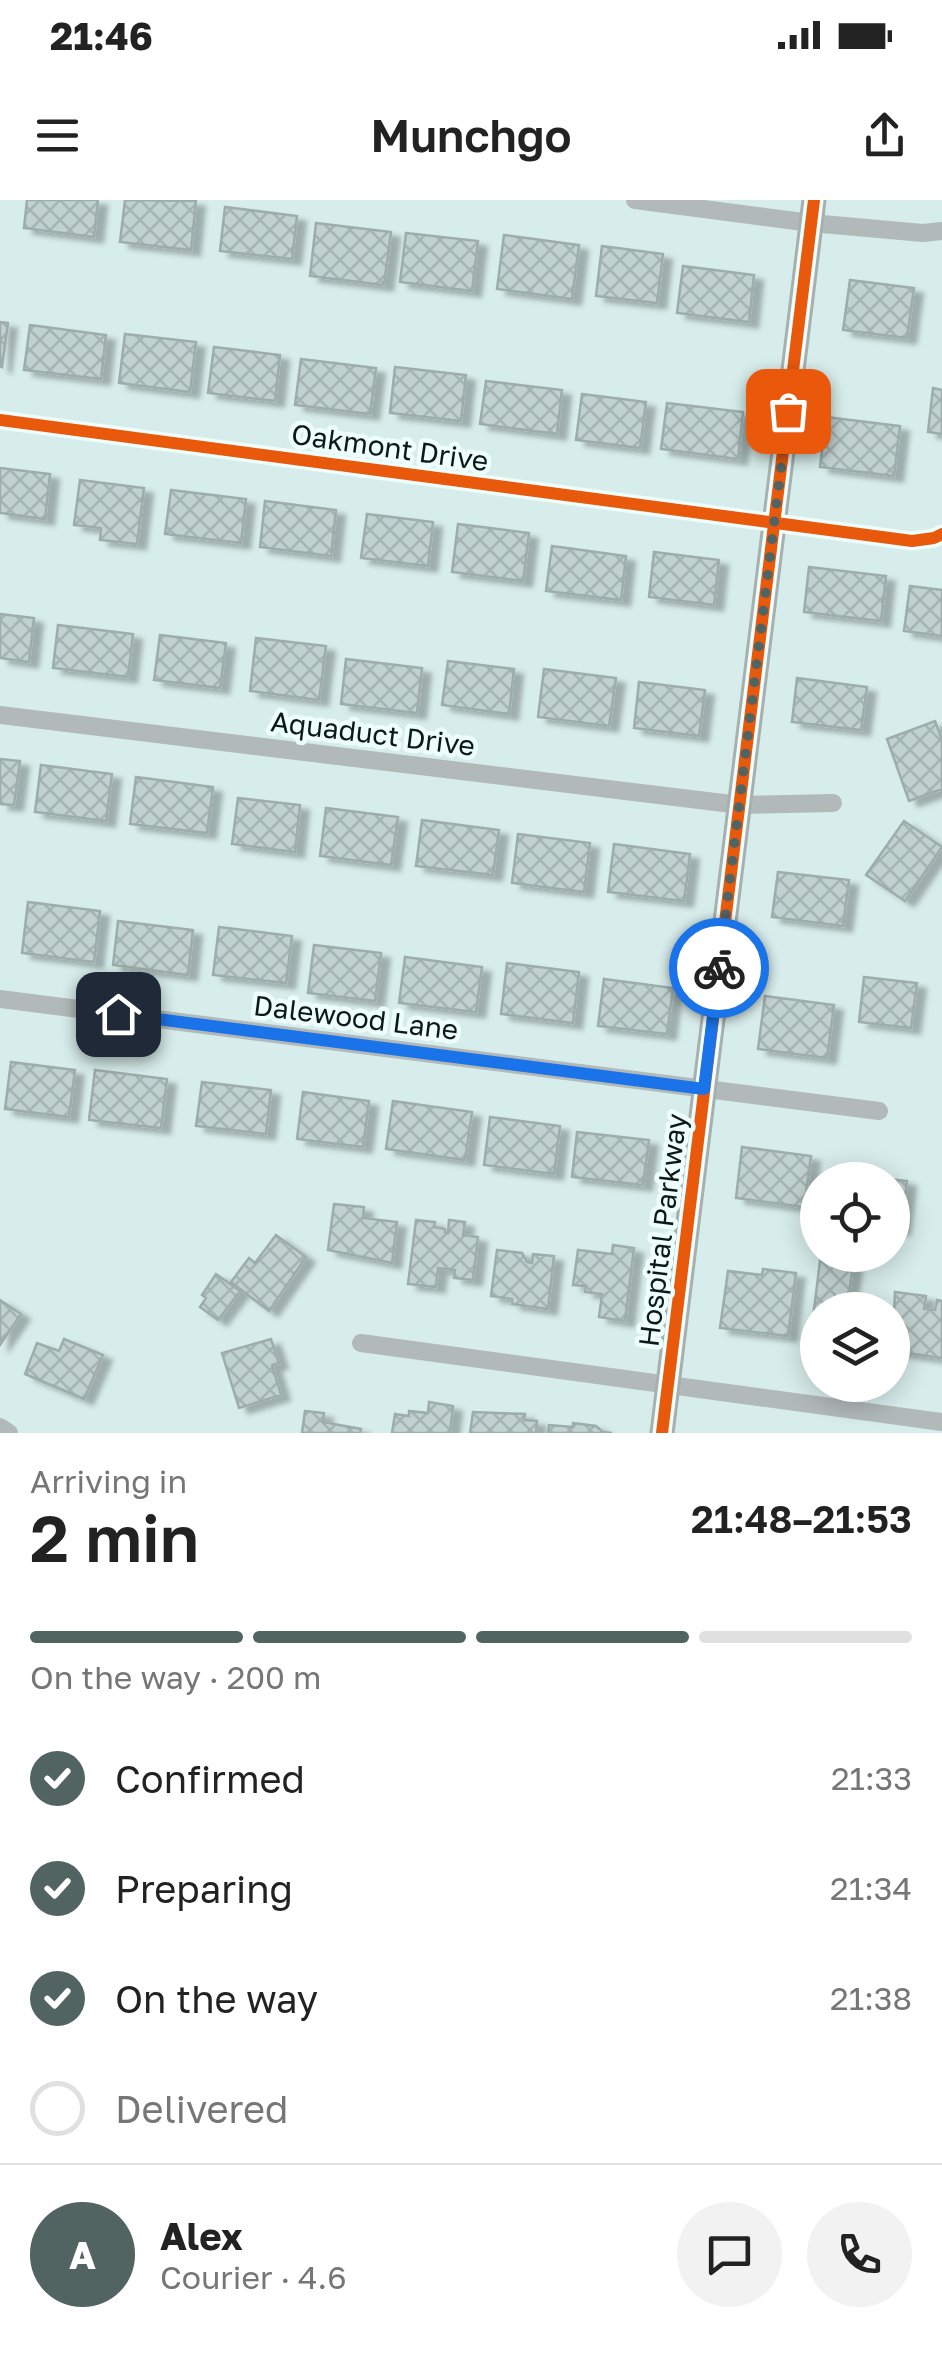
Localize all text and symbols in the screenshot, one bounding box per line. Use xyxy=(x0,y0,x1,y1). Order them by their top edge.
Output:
text: 21:46 xyxy=(50,13,153,58)
icon: menu xyxy=(30,108,85,163)
text: Munchgo xyxy=(371,108,571,162)
icon: share xyxy=(857,108,912,163)
pin xyxy=(746,369,831,454)
icon: bag xyxy=(761,384,816,439)
street label: Oakmont Drive xyxy=(289,417,491,477)
street label: Aquaduct Drive xyxy=(269,704,477,762)
courier xyxy=(669,918,769,1018)
icon: bike xyxy=(692,941,747,996)
pin xyxy=(76,972,161,1057)
icon: home xyxy=(91,987,146,1042)
street label: Dalewood Lane xyxy=(252,988,460,1046)
street label: Hospital Parkway xyxy=(631,1111,693,1348)
map controls xyxy=(800,1162,910,1402)
button: locate xyxy=(800,1162,910,1272)
button: layers xyxy=(800,1292,910,1402)
text: Arriving in xyxy=(30,1462,187,1500)
text: 21:48–21:53 xyxy=(691,1496,912,1541)
text: 2 min xyxy=(30,1498,199,1576)
text: On the way · 200 m xyxy=(30,1658,321,1696)
icon: check xyxy=(30,1751,85,1806)
text: Confirmed xyxy=(115,1756,305,1801)
text: 21:33 xyxy=(831,1759,912,1797)
icon: check xyxy=(30,1861,85,1916)
text: Preparing xyxy=(115,1866,293,1911)
text: 21:34 xyxy=(830,1869,912,1907)
icon: check xyxy=(30,1971,85,2026)
text: On the way xyxy=(115,1976,318,2021)
text: 21:38 xyxy=(830,1979,912,2017)
text: Delivered xyxy=(115,2086,288,2131)
button: chat xyxy=(677,2202,782,2307)
button: phone xyxy=(807,2202,912,2307)
text: Alex xyxy=(160,2213,243,2258)
text: A xyxy=(69,2232,96,2277)
text: Courier · 4.6 xyxy=(160,2258,347,2296)

